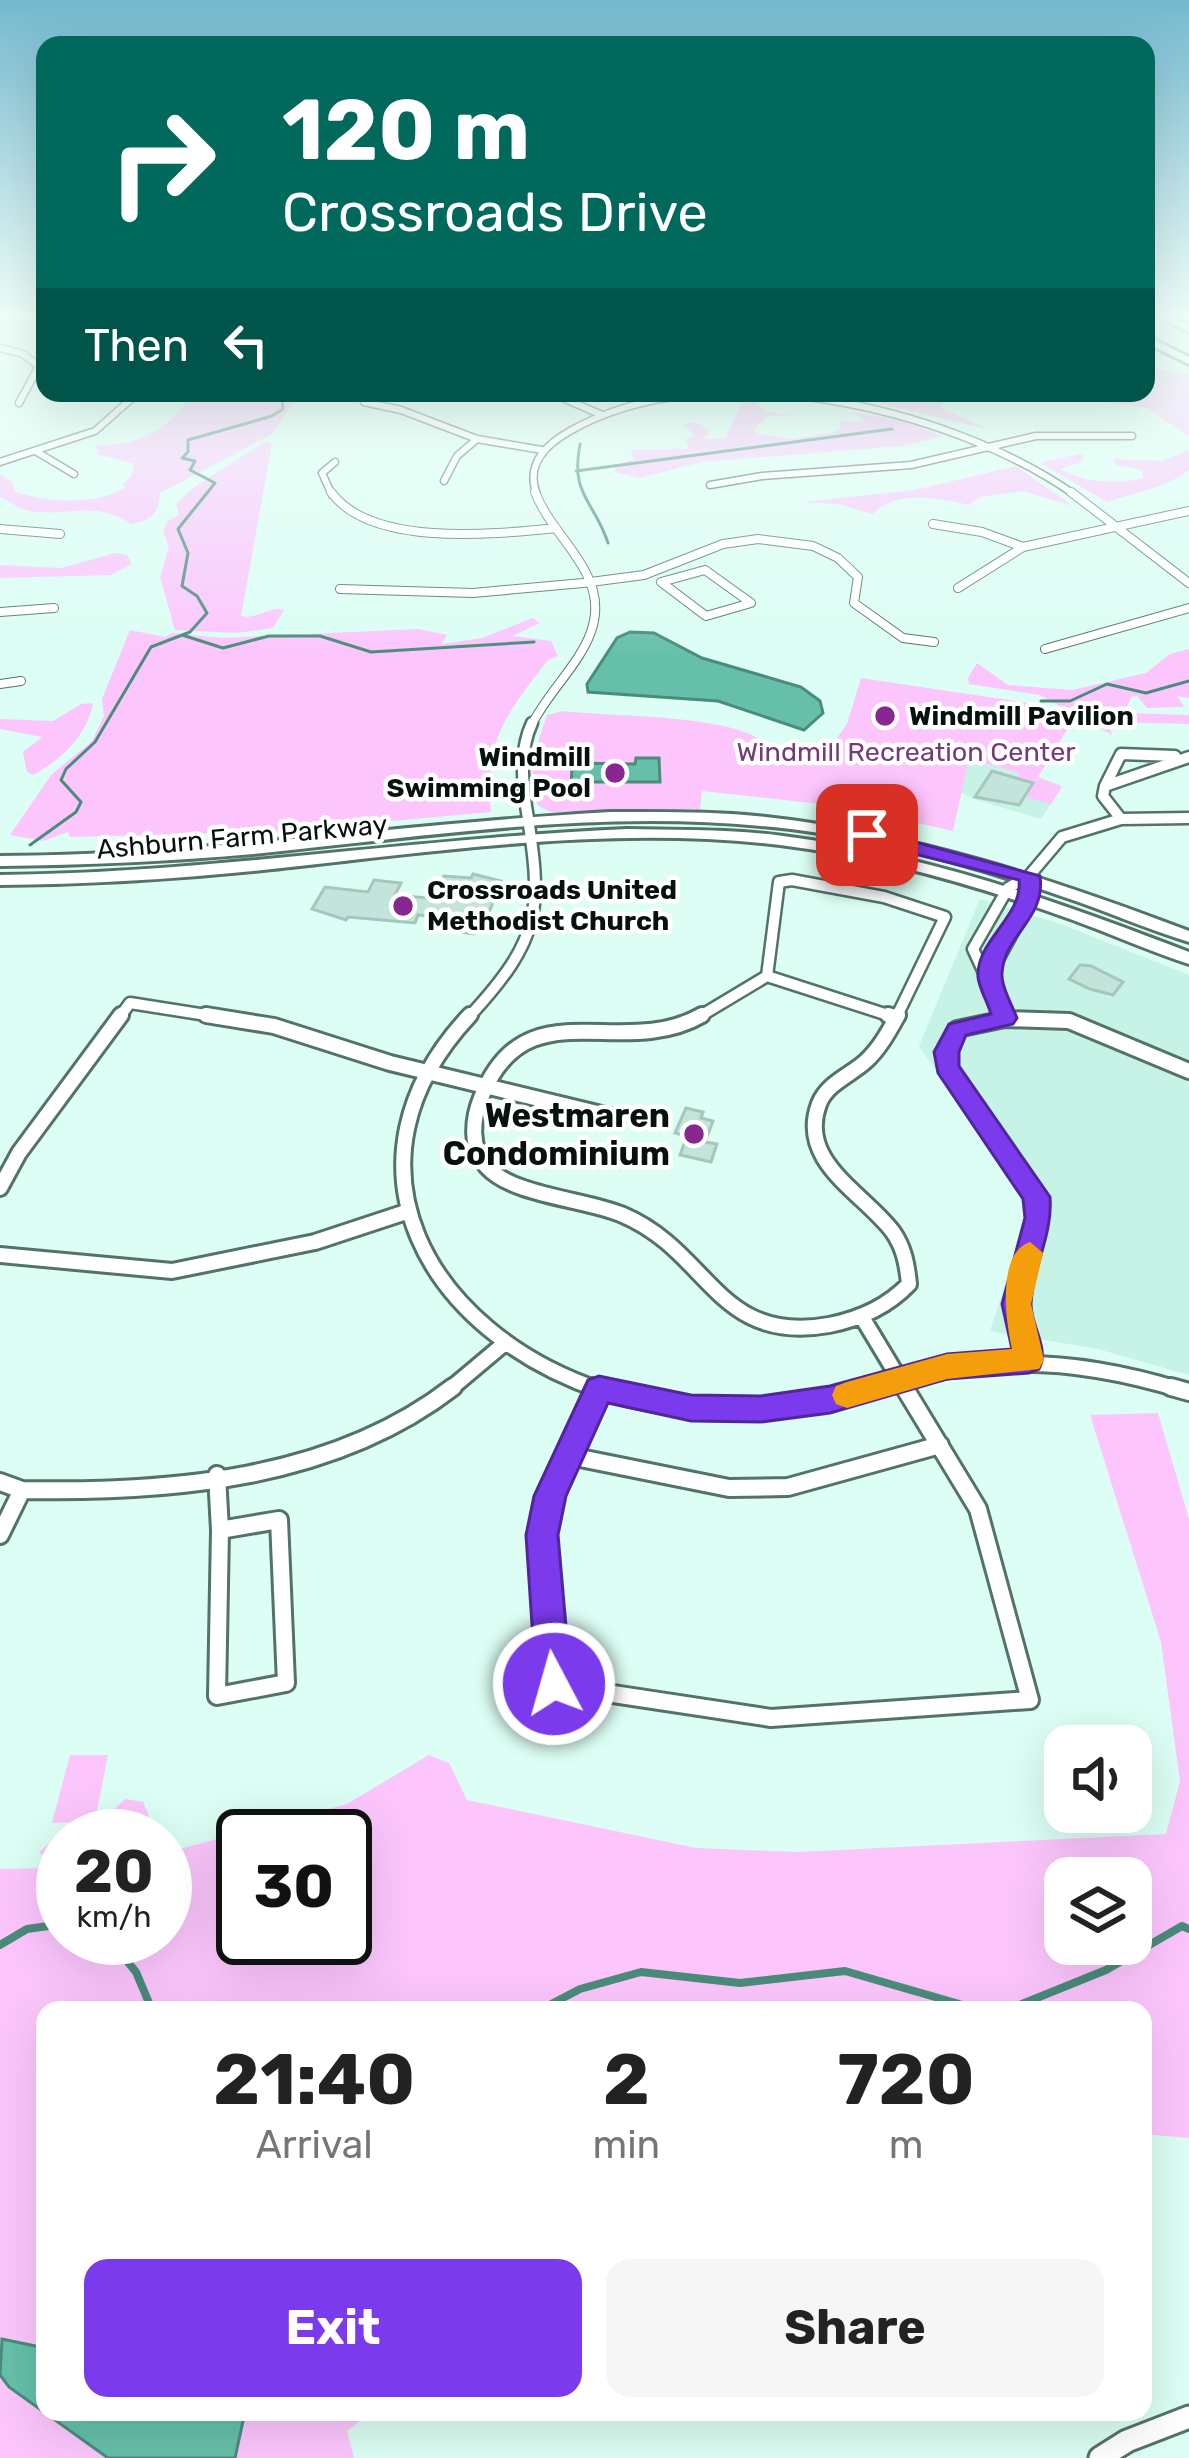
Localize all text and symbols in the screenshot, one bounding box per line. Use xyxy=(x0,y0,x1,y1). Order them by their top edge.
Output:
text: 120 m xyxy=(282,80,530,180)
icon: right xyxy=(84,84,240,240)
text: Crossroads Drive xyxy=(282,181,708,245)
icon: left xyxy=(213,312,279,378)
text: Then xyxy=(84,319,189,372)
place label: Windmill Pavilion xyxy=(909,700,1134,732)
marker: Windmill Pavilion xyxy=(872,703,898,729)
park label: Windmill Recreation Center xyxy=(736,736,1076,768)
place label: Windmill Swimming Pool xyxy=(387,741,591,804)
marker: Windmill Swimming Pool xyxy=(602,760,628,786)
pin xyxy=(816,784,918,886)
icon: arrive xyxy=(834,802,900,868)
street label: Ashburn Farm Parkway xyxy=(95,808,389,866)
place label: Crossroads United Methodist Church xyxy=(427,874,677,937)
marker: Crossroads United Methodist Church xyxy=(390,893,416,919)
place label: Westmaren Condominium xyxy=(443,1096,670,1173)
marker: Westmaren Condominium xyxy=(681,1121,707,1147)
position arrow xyxy=(491,1621,617,1747)
map controls xyxy=(1044,1725,1152,1965)
button: sound xyxy=(1044,1725,1152,1833)
speed limit sign: 30 xyxy=(216,1809,372,1965)
text: 20 xyxy=(74,1836,154,1907)
button: layers xyxy=(1044,1857,1152,1965)
text: km/h xyxy=(77,1899,151,1935)
text: 21:40 xyxy=(213,2037,415,2122)
text: 2 xyxy=(603,2037,650,2122)
text: 720 xyxy=(838,2037,975,2122)
text: Arrival xyxy=(256,2122,373,2168)
text: min xyxy=(592,2122,660,2168)
text: m xyxy=(889,2122,923,2168)
button: Exit xyxy=(84,2259,582,2397)
button: Share xyxy=(606,2259,1104,2397)

